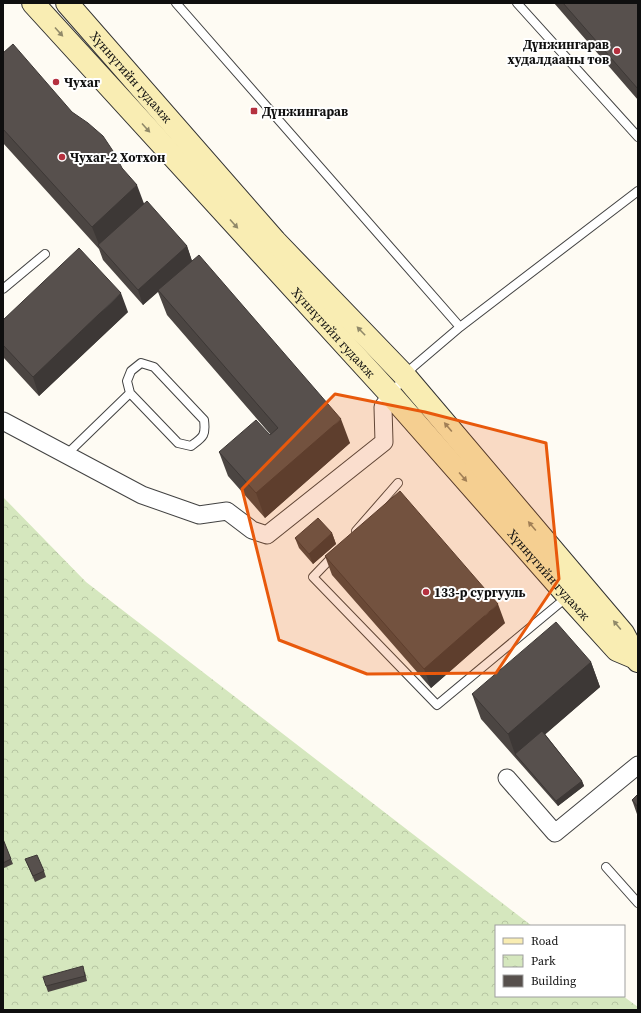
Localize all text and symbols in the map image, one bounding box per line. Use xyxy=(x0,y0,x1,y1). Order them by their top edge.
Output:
one-way arrow xyxy=(54,27,64,37)
street label: Хүннүгийн гудамж xyxy=(87,27,176,126)
place label: Дүнжингарав худалдааны төв xyxy=(508,36,609,68)
marker: Дүнжингарав худалдааны төв xyxy=(612,46,622,56)
place label: Чухаг xyxy=(64,74,100,91)
marker: Чухаг xyxy=(51,77,61,87)
place label: Дүнжингарав xyxy=(262,103,348,120)
marker: Дүнжингарав xyxy=(249,106,259,116)
one-way arrow xyxy=(142,123,151,133)
place label: Чухаг-2 Хотхон xyxy=(70,149,166,166)
marker: Чухаг-2 Хотхон xyxy=(57,152,67,162)
one-way arrow xyxy=(229,219,239,229)
street label: Хүннүгийн гудамж xyxy=(288,284,379,381)
one-way arrow xyxy=(356,326,366,336)
one-way arrow xyxy=(443,422,452,432)
one-way arrow xyxy=(458,472,467,482)
one-way arrow xyxy=(528,521,537,531)
street label: Хүннүгийн гудамж xyxy=(504,525,594,624)
place label: 133-р сургууль xyxy=(434,584,526,601)
marker: 133-р сургууль xyxy=(421,587,431,597)
one-way arrow xyxy=(612,620,621,630)
legend xyxy=(495,925,625,997)
text: Road xyxy=(531,933,558,949)
text: Park xyxy=(531,953,556,969)
text: Building xyxy=(531,973,576,989)

